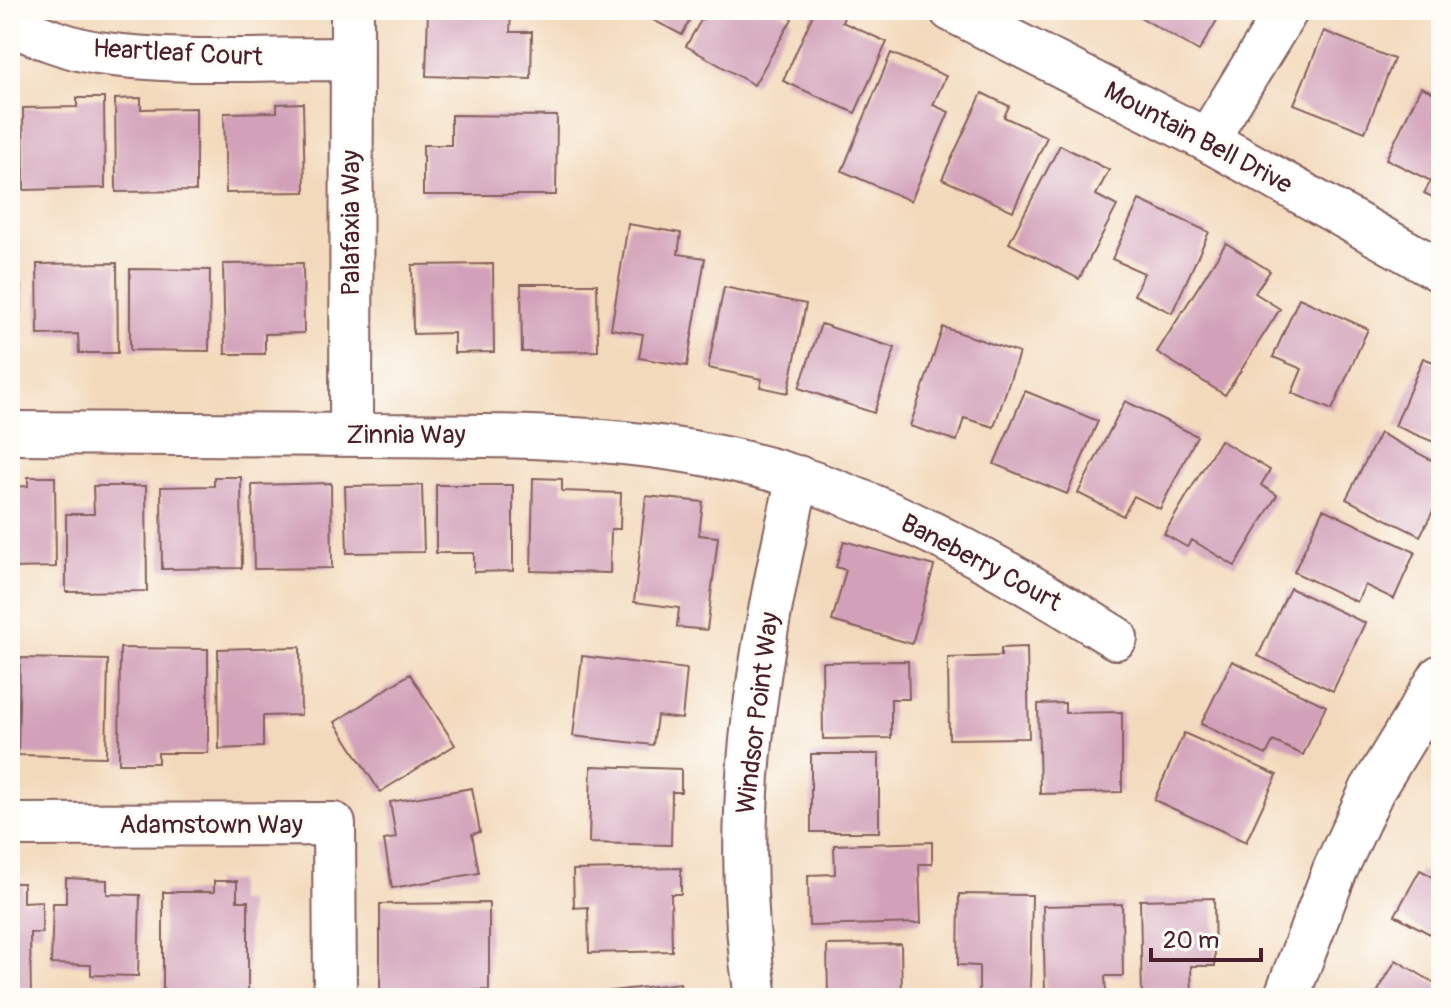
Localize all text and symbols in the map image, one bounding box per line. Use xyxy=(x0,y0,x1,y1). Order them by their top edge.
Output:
street label: Heartleaf Court xyxy=(92,33,264,73)
street label: Mountain Bell Drive xyxy=(1098,75,1298,201)
street label: Palafaxia Way xyxy=(335,150,367,296)
street label: Zinnia Way xyxy=(346,419,466,451)
street label: Baneberry Court xyxy=(895,507,1067,619)
street label: Windsor Point Way xyxy=(730,610,786,816)
street label: Adamstown Way xyxy=(119,809,303,841)
scale bar xyxy=(1151,912,1261,962)
text: 20 m xyxy=(1163,926,1219,955)

